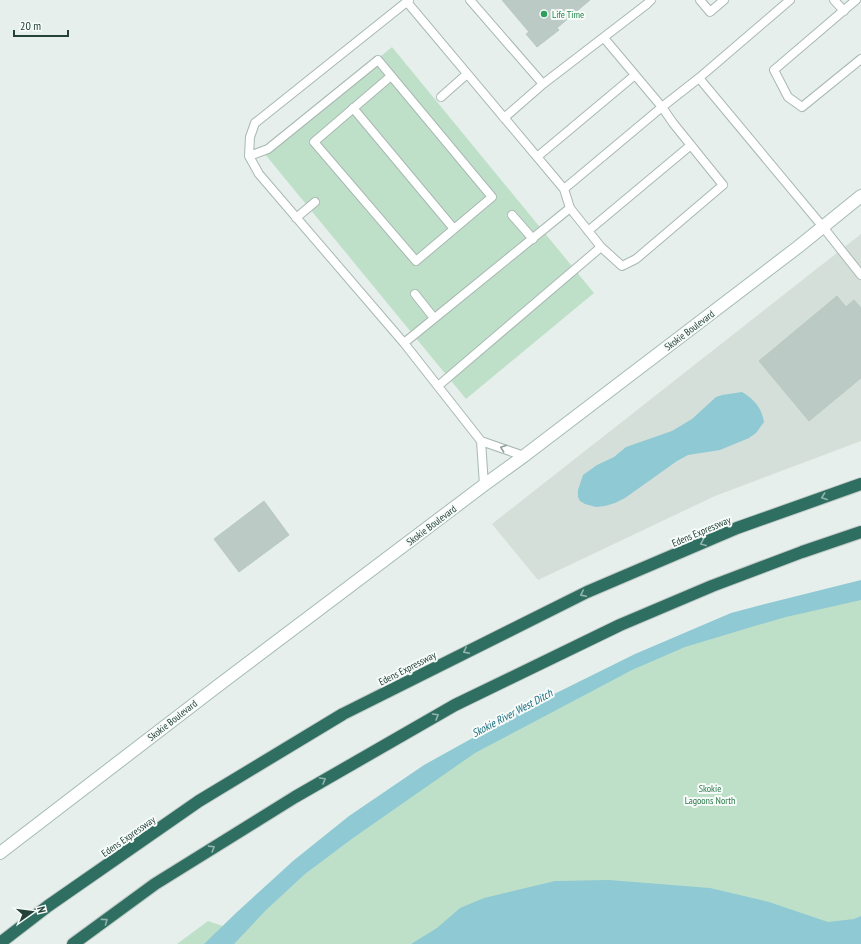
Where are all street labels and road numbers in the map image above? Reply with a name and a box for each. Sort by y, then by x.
street label: Skokie Boulevard [662,307,717,353]
street label: Skokie Boulevard [404,502,459,548]
street label: Edens Expressway [670,513,733,550]
street label: Edens Expressway [376,648,438,688]
street label: Skokie Boulevard [145,697,200,744]
street label: Edens Expressway [99,813,158,860]

